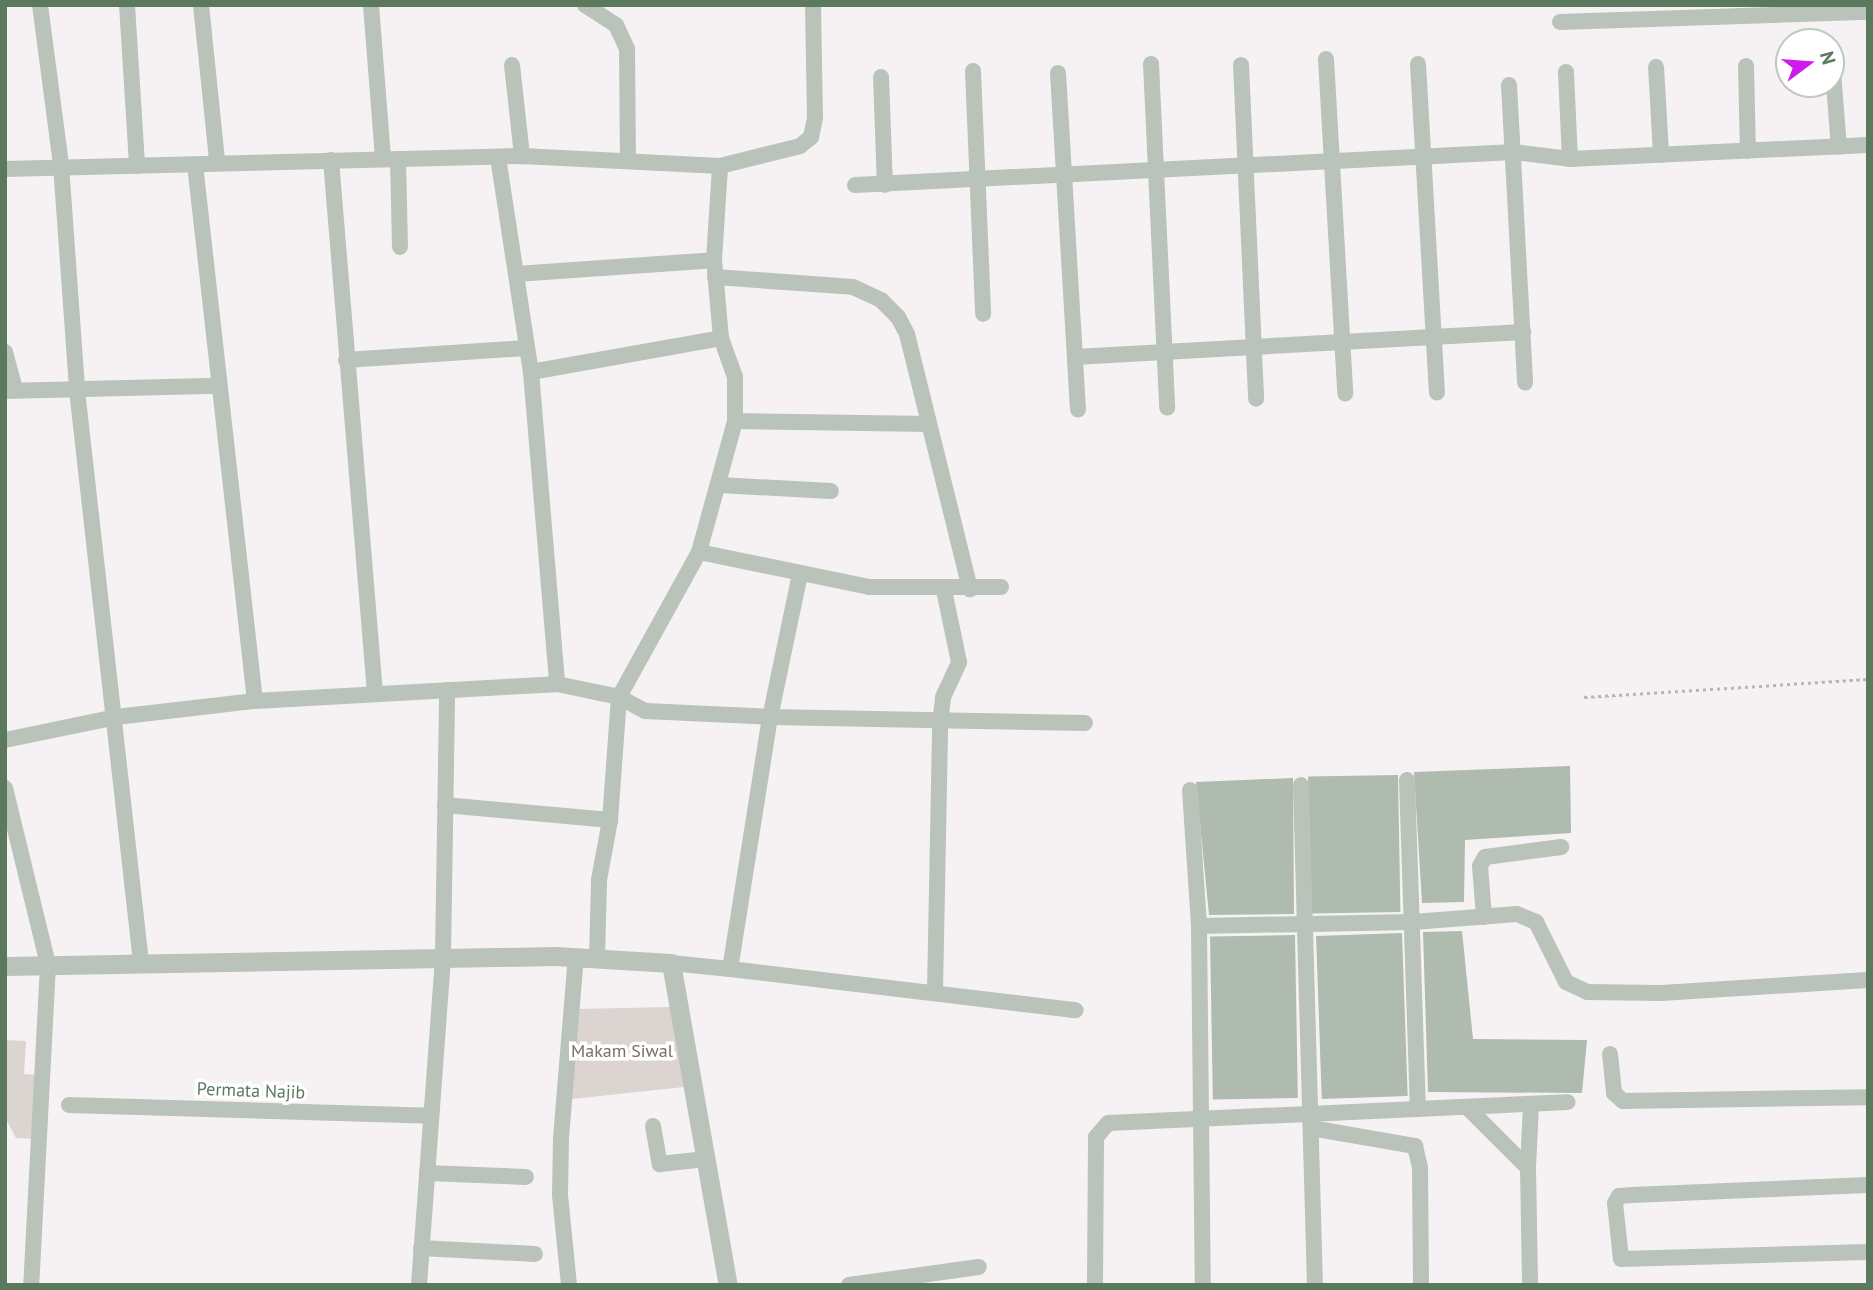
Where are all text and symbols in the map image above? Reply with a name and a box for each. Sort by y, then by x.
north arrow [1775,28,1845,98]
text: N [1815,48,1842,67]
park label: Makam Siwal [571,1040,673,1062]
street label: Permata Najib [196,1078,306,1104]

